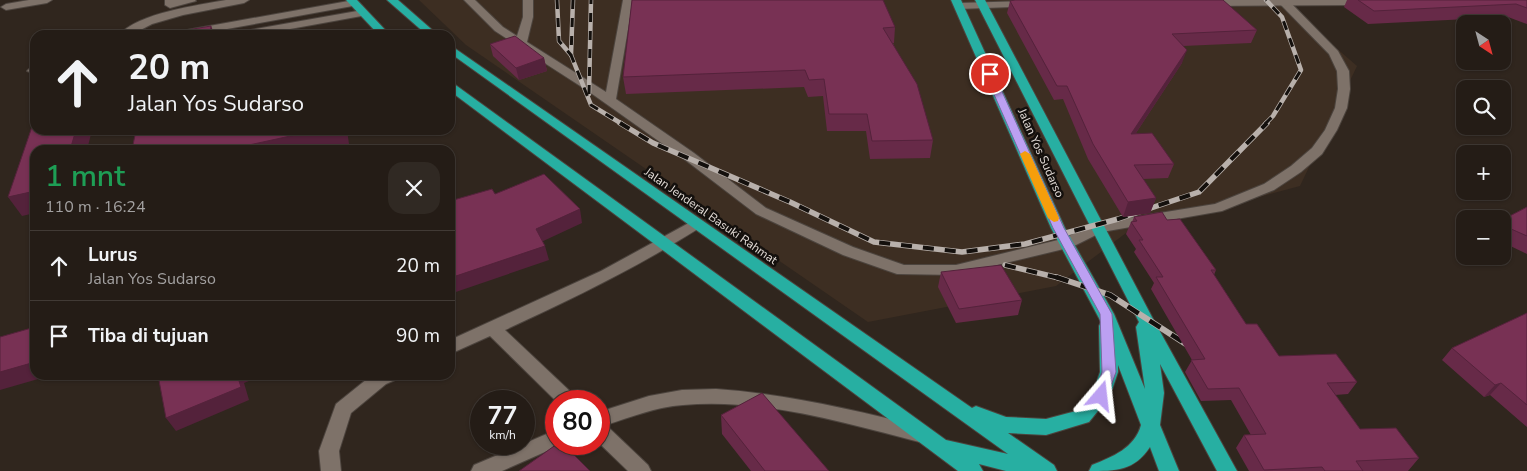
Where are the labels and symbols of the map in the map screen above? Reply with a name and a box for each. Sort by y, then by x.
north arrow [1456,15,1511,70]
pin [969,53,1011,95]
street label: Jalan Yos Sudarso [1014,105,1068,200]
street label: Jalan Jenderal Basuki Rahmat [641,163,781,269]
position arrow [1074,369,1126,421]
speed limit sign: 80 [545,390,610,455]

